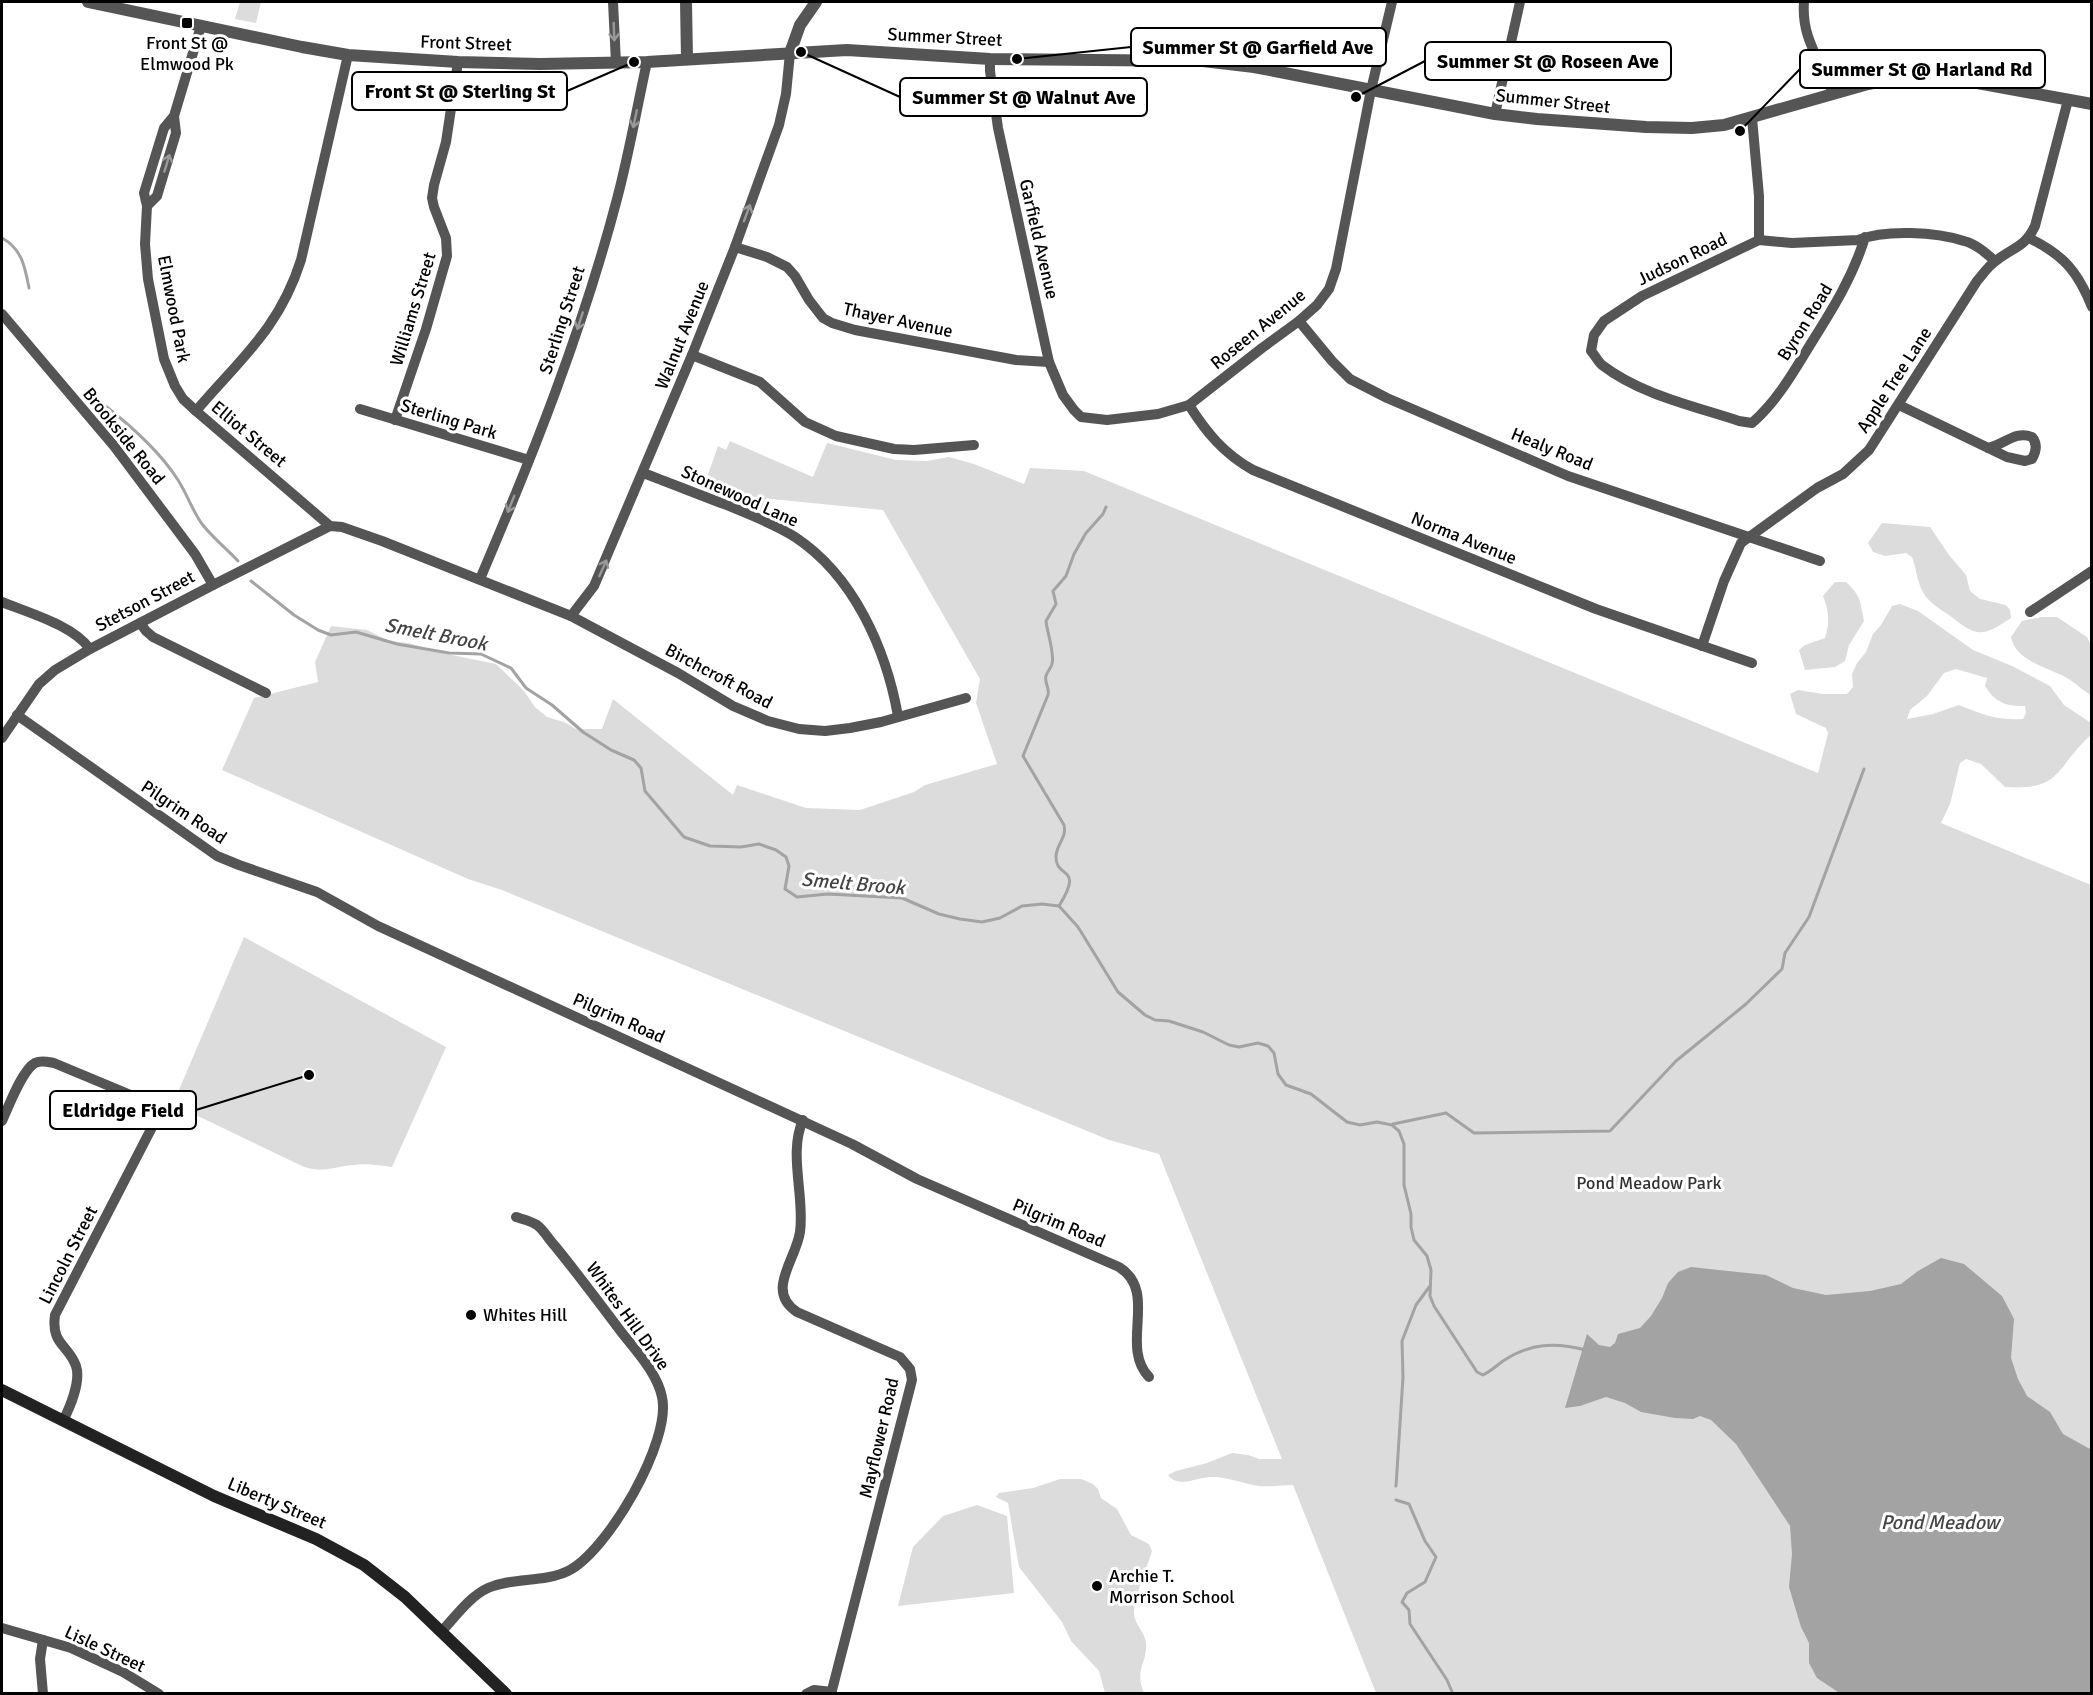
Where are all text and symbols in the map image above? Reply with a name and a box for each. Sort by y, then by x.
marker: Front St @ Elmwood Pk [180,16,194,30]
one-way arrow [609,22,620,42]
street label: Summer Street [887,23,1003,51]
callout: Summer St @ Garfield Ave [1131,28,1386,66]
street label: Front Street [420,30,512,56]
place label: Front St @ Elmwood Pk [140,32,234,75]
text: Summer St @ Garfield Ave [1143,35,1374,60]
callout: Summer St @ Roseen Ave [1425,42,1671,80]
text: Summer St @ Roseen Ave [1437,49,1659,74]
callout: Summer St @ Harland Rd [1800,50,2045,88]
text: Summer St @ Harland Rd [1811,57,2033,82]
callout: Front St @ Sterling St [352,72,567,110]
callout: Summer St @ Walnut Ave [900,78,1147,116]
text: Front St @ Sterling St [364,79,556,104]
street label: Summer Street [1495,84,1611,118]
text: Summer St @ Walnut Ave [912,85,1136,110]
one-way arrow [628,109,640,128]
one-way arrow [162,154,173,173]
street label: Garfield Avenue [1015,177,1063,301]
one-way arrow [742,204,753,223]
street label: Judson Road [1634,228,1730,290]
street label: Williams Street [385,250,441,368]
street label: Elmwood Park [153,253,195,365]
street label: Sterling Street [534,263,590,377]
street label: Walnut Avenue [650,277,714,393]
street label: Byron Road [1773,279,1837,365]
street label: Roseen Avenue [1206,284,1310,374]
street label: Thayer Avenue [841,298,955,342]
one-way arrow [573,311,584,330]
street label: Apple Tree Lane [1852,323,1936,437]
street label: Brookside Road [78,383,170,489]
street label: Sterling Park [398,394,500,444]
street label: Elliot Street [207,396,291,472]
street label: Healy Road [1508,423,1596,475]
street label: Stonewood Lane [678,460,802,532]
one-way arrow [505,494,516,513]
street label: Norma Avenue [1408,507,1520,569]
one-way arrow [597,559,609,577]
street label: Stetson Street [92,566,198,636]
water label: Smelt Brook [383,612,491,657]
street label: Birchcroft Road [661,638,777,714]
street label: Pilgrim Road [137,775,231,849]
water label: Smelt Brook [800,867,908,901]
street label: Pilgrim Road [570,988,668,1048]
callout: Eldridge Field [50,1091,196,1129]
text: Eldridge Field [62,1098,184,1123]
park label: Pond Meadow Park [1576,1172,1722,1194]
street label: Pilgrim Road [1009,1194,1109,1252]
street label: Lincoln Street [34,1202,102,1308]
street label: Whites Hill Drive [581,1258,675,1374]
place label: Whites Hill [483,1304,567,1326]
marker: Whites Hill [464,1308,478,1322]
street label: Mayflower Road [854,1376,904,1500]
street label: Liberty Street [224,1472,330,1534]
water label: Pond Meadow [1881,1510,2002,1535]
place label: Archie T. Morrison School [1109,1565,1235,1608]
marker: Archie T. Morrison School [1090,1579,1104,1593]
street label: Lisle Street [61,1621,149,1677]

